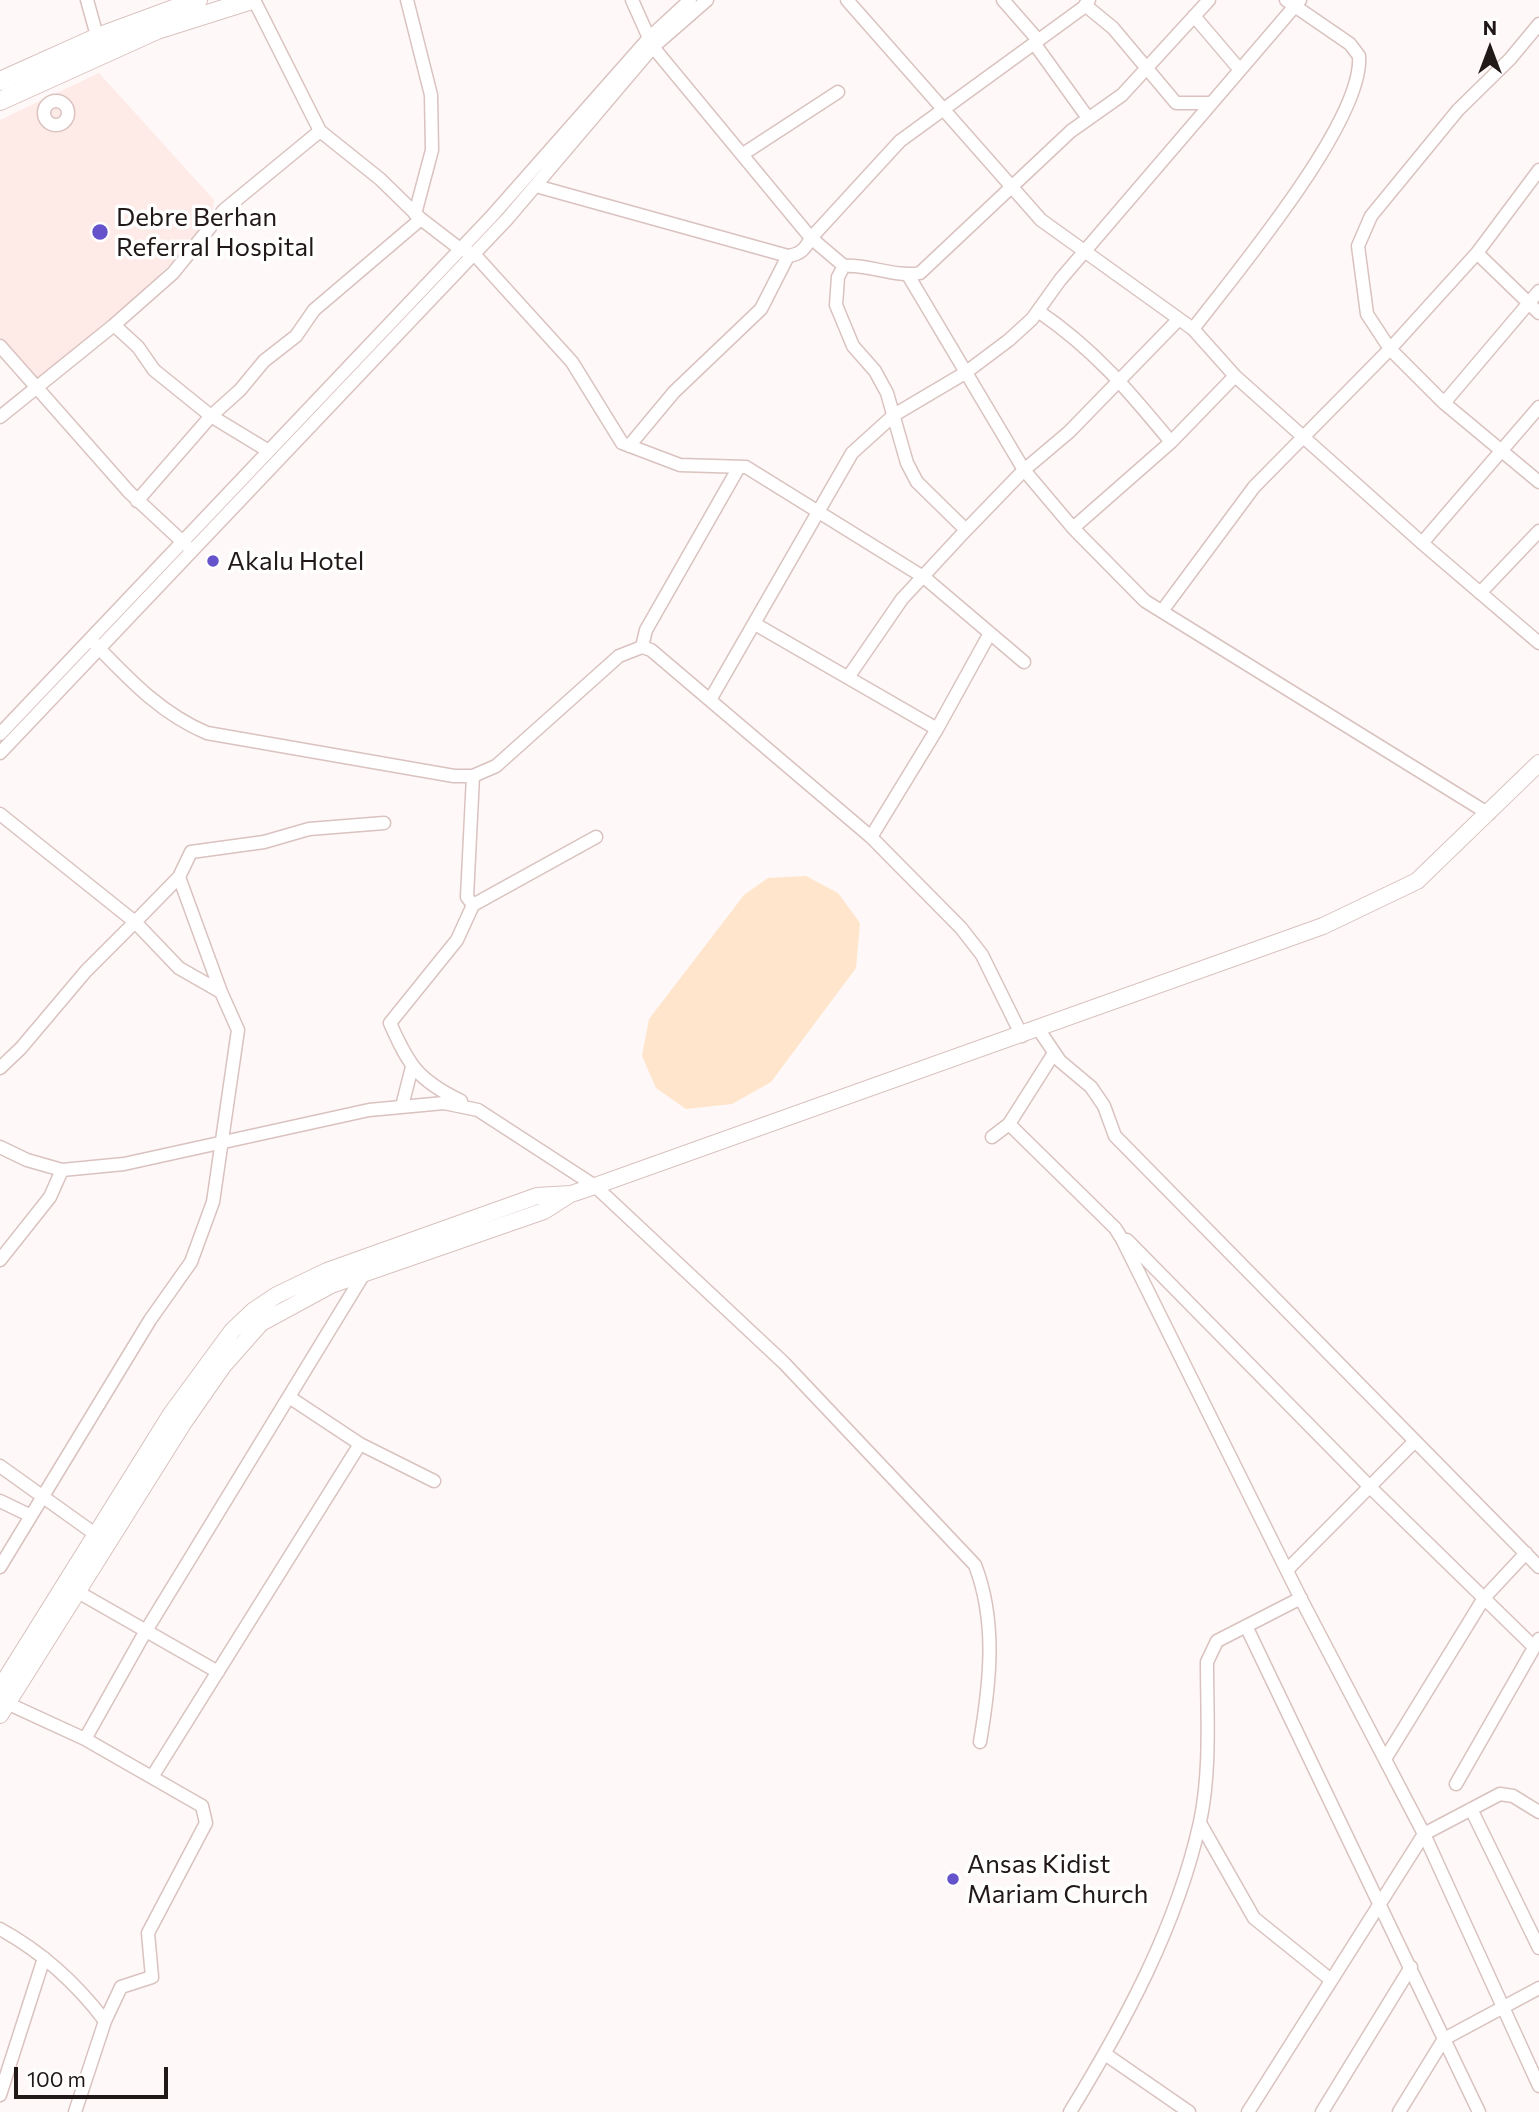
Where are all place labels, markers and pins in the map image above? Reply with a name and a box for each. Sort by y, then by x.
place label: Debre Berhan Referral Hospital [116,201,315,262]
marker: Debre Berhan Referral Hospital [90,222,110,242]
place label: Akalu Hotel [227,545,364,577]
marker: Akalu Hotel [205,553,221,569]
place label: Ansas Kidist Mariam Church [967,1848,1148,1910]
marker: Ansas Kidist Mariam Church [945,1871,961,1887]

